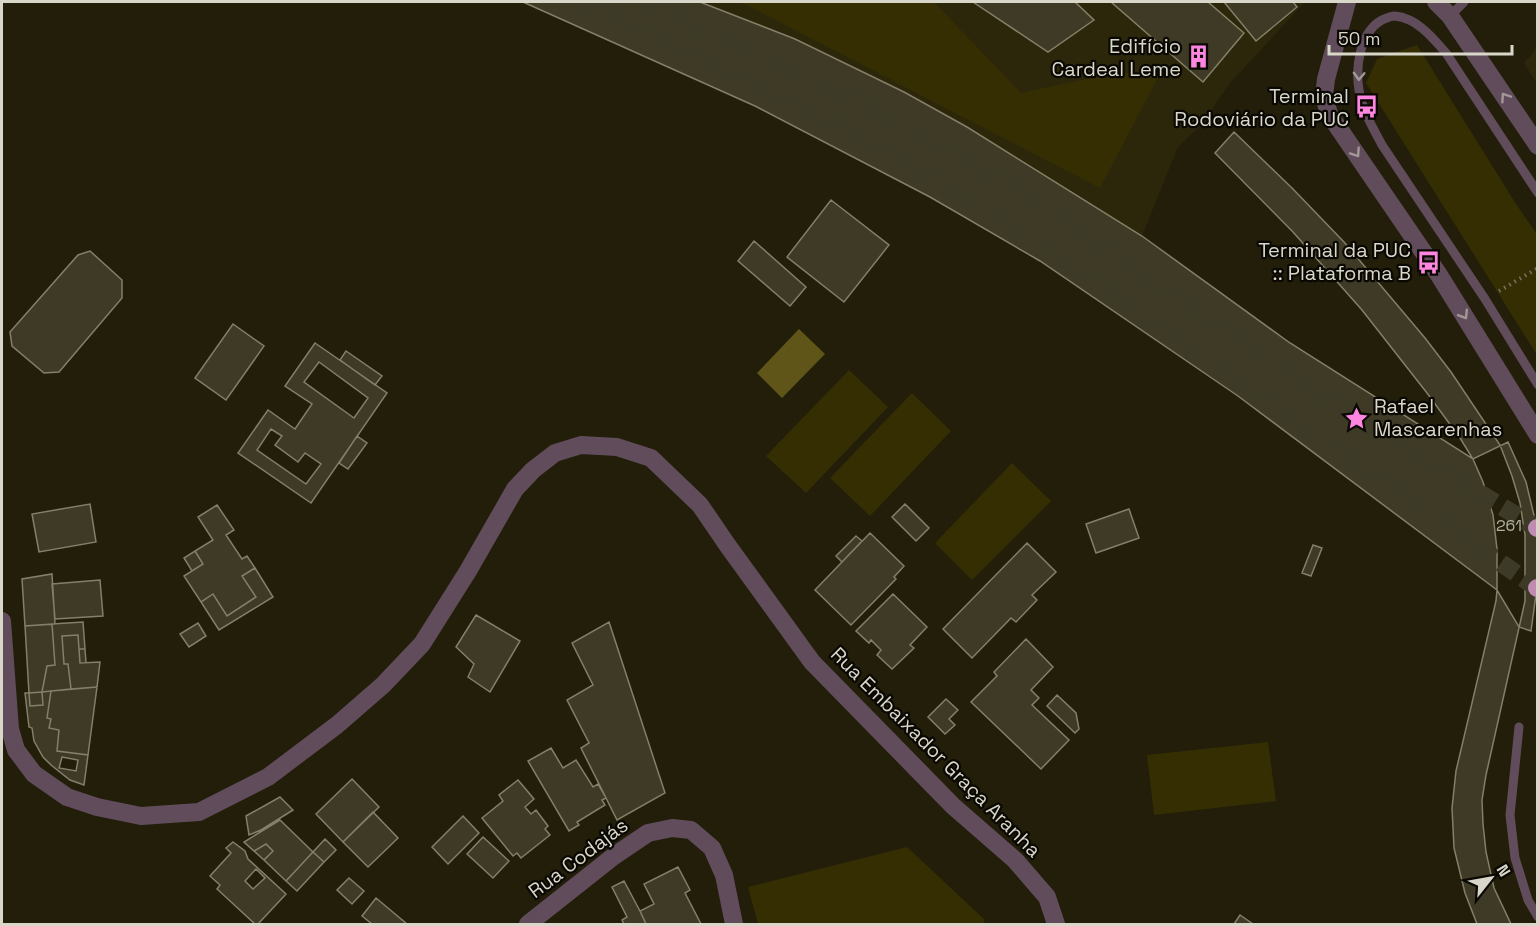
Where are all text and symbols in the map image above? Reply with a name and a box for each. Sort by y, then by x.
scale bar [1329,18,1512,56]
text: 50 m [1338,27,1380,50]
place label: Edifício Cardeal Leme [1051,33,1181,82]
building icon: Edifício Cardeal Leme [1186,44,1212,70]
one-way arrow [1352,71,1365,80]
place label: Terminal Rodoviário da PUC [1174,83,1349,132]
one-way arrow [1501,93,1512,104]
bus stop icon: Terminal Rodoviário da PUC [1354,94,1380,120]
one-way arrow [1348,147,1360,157]
place label: Terminal da PUC :: Plataforma B [1258,237,1411,286]
bus stop icon: Terminal da PUC :: Plataforma B [1416,249,1442,275]
one-way arrow [1456,309,1468,319]
place label: Rafael Mascarenhas [1374,393,1502,442]
place icon: Rafael Mascarenhas [1343,405,1369,431]
house number: 261 [1496,515,1522,536]
street label: Rua Embaixador Graça Aranha [825,641,1047,863]
street label: Rua Codajás [523,812,633,904]
north arrow [1461,848,1521,908]
text: N [1492,861,1515,881]

